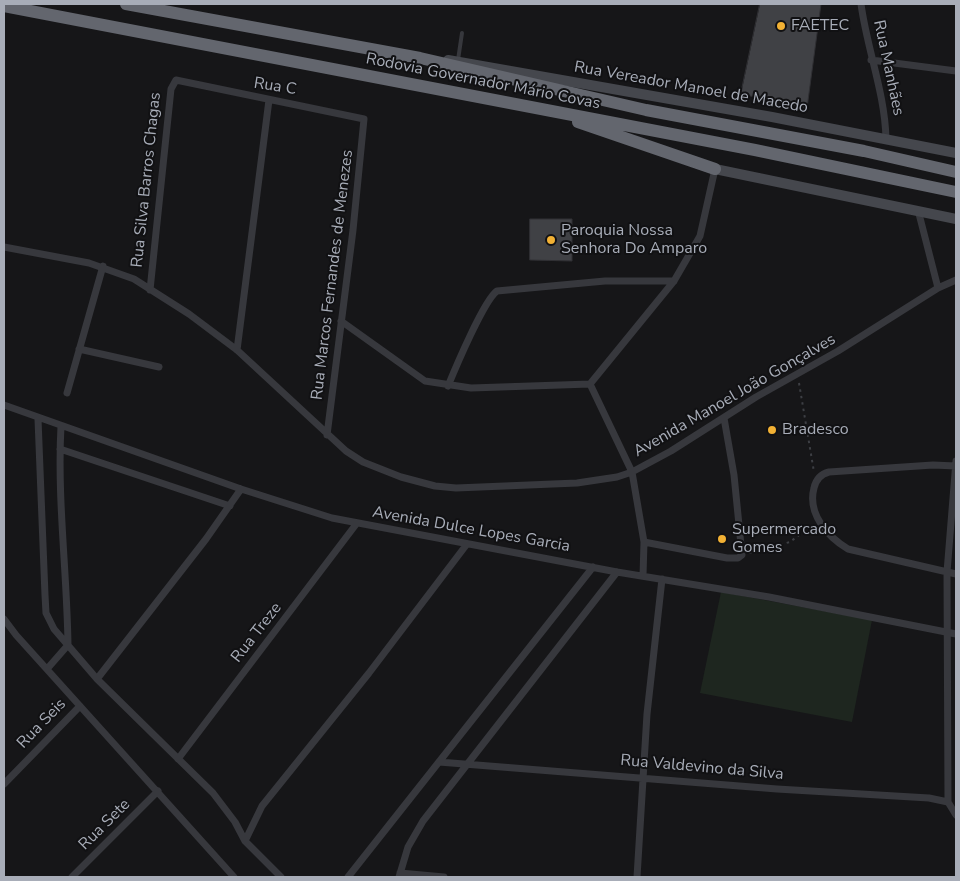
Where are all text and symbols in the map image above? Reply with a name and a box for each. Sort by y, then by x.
place label: FAETEC [791,16,849,36]
street label: Rua Manhães [868,18,908,118]
marker: FAETEC [775,20,787,32]
street label: Rodovia Governador Mário Covas [364,50,602,114]
street label: Rua Vereador Manoel de Macedo [573,58,809,118]
street label: Rua C [252,74,298,100]
street label: Rua Silva Barros Chagas [128,91,166,269]
street label: Rua Marcos Fernandes de Menezes [308,149,358,401]
place label: Paroquia Nossa Senhora Do Amparo [561,221,707,259]
marker: Paroquia Nossa Senhora Do Amparo [545,234,557,246]
street label: Avenida Manoel João Gonçalves [631,330,839,462]
place label: Bradesco [782,420,849,440]
marker: Bradesco [766,424,778,436]
street label: Avenida Dulce Lopes Garcia [371,503,571,557]
place label: Supermercado Gomes [732,520,836,558]
marker: Supermercado Gomes [716,533,728,545]
street label: Rua Treze [228,599,286,667]
street label: Rua Seis [14,695,70,753]
street label: Rua Valdevino da Silva [620,751,784,785]
street label: Rua Sete [75,795,135,855]

